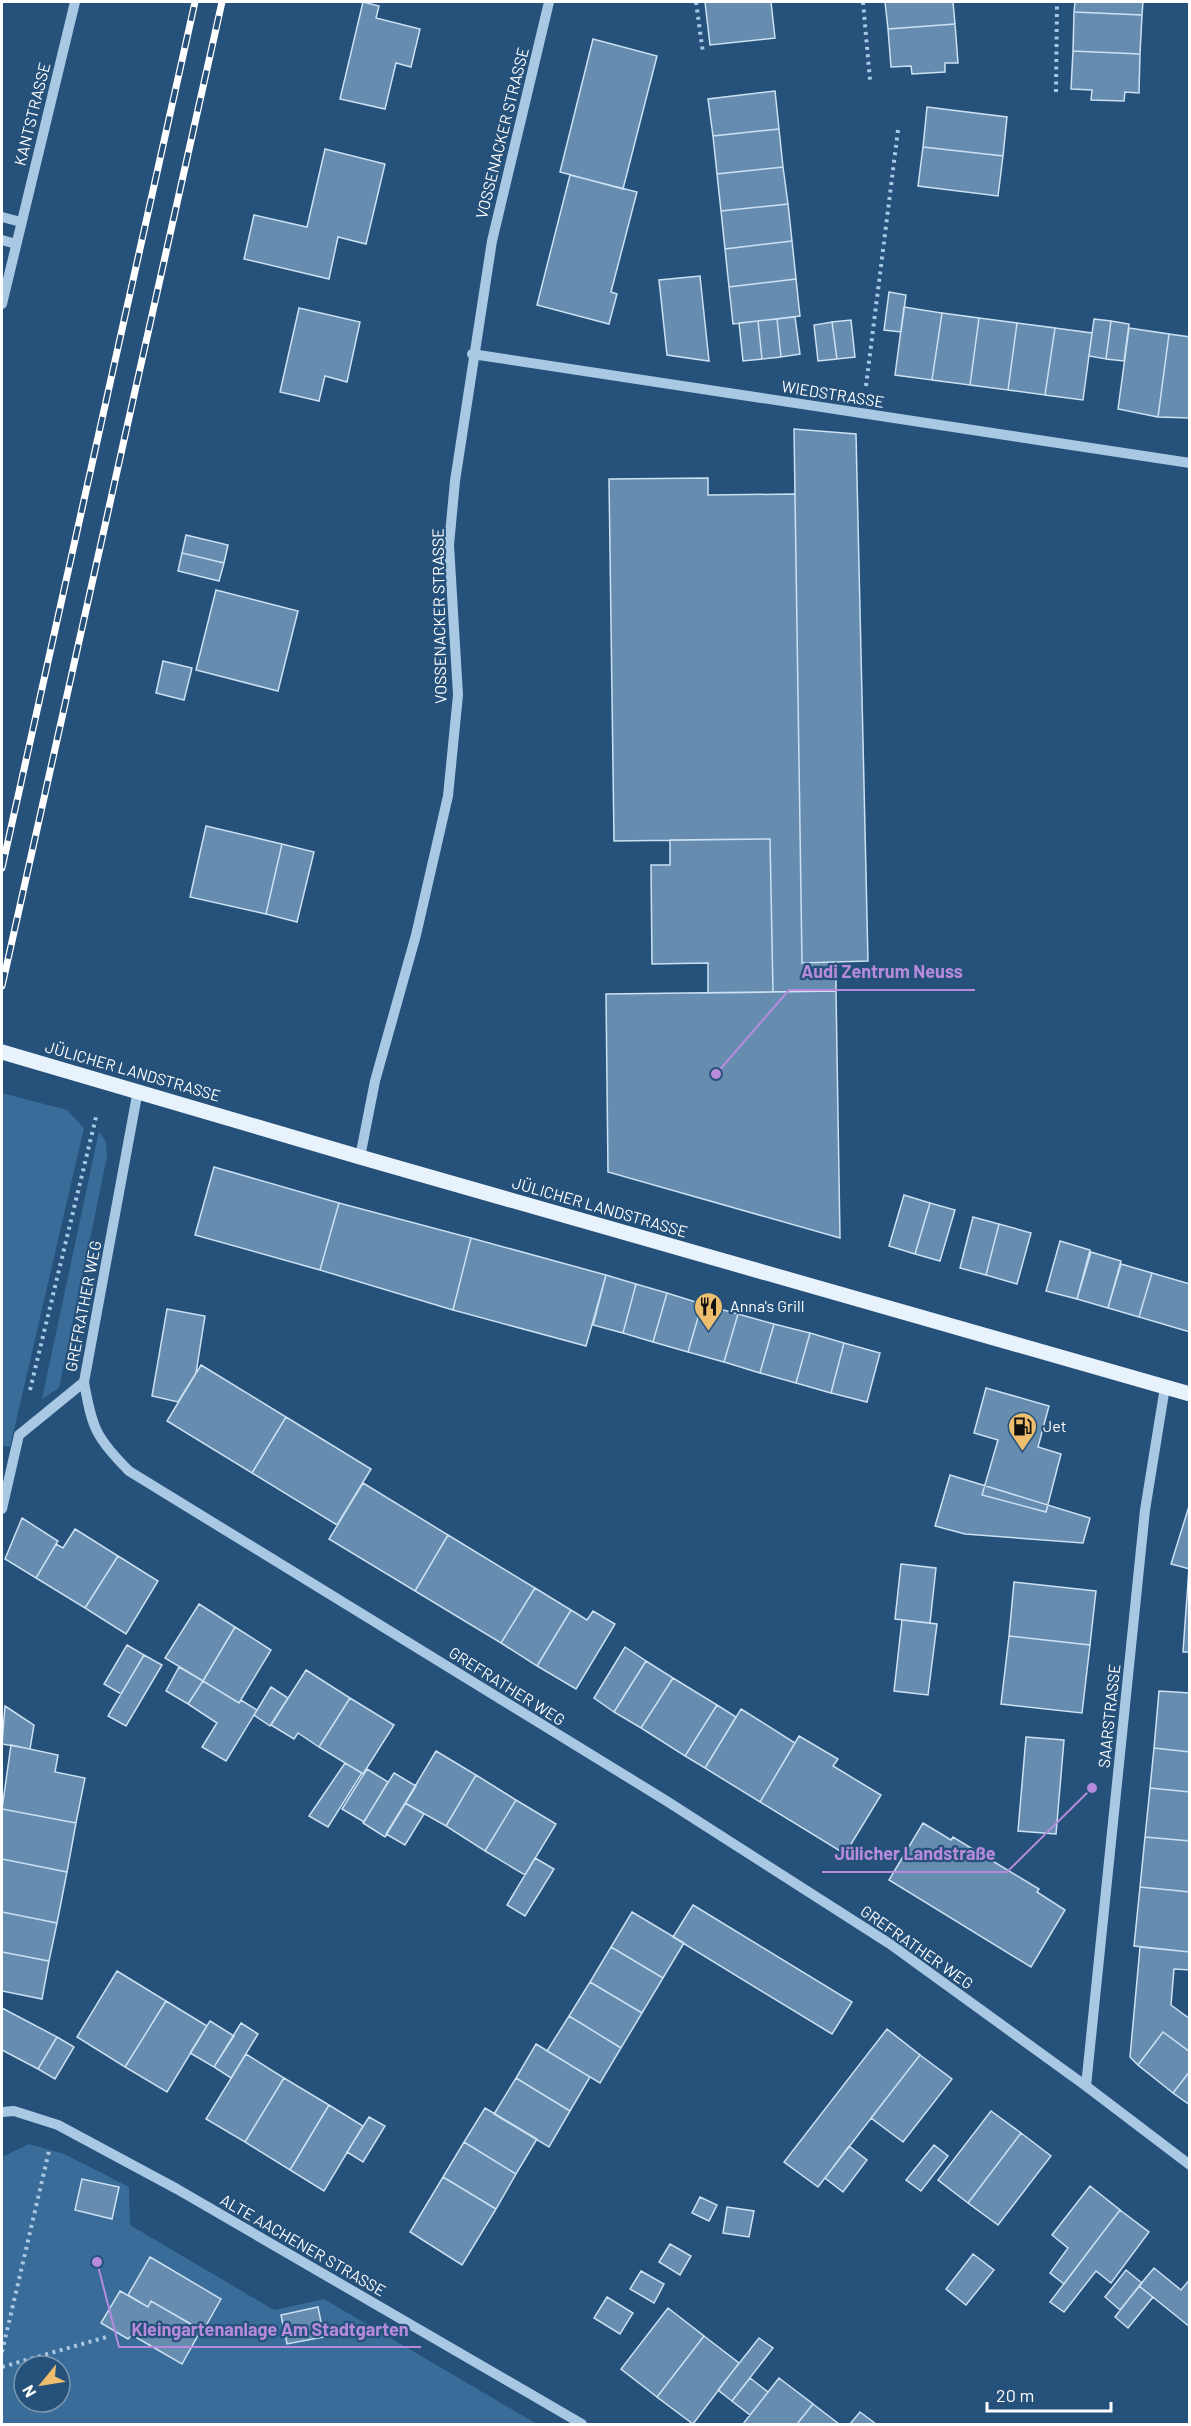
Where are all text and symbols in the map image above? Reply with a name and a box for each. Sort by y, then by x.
street label: VOSSENACKER STRASSE [471,45,532,221]
street label: KANTSTRASSE [9,60,54,168]
street label: WIEDSTRASSE [780,376,886,411]
street label: VOSSENACKER STRASSE [427,528,450,704]
callout: Audi Zentrum Neuss [789,954,975,990]
text: Audi Zentrum Neuss [801,960,963,982]
street label: JÜLICHER LANDSTRASSE [43,1036,223,1105]
street label: JÜLICHER LANDSTRASSE [510,1172,690,1241]
street label: GREFRATHER WEG [60,1239,105,1373]
restaurant icon: Anna's Grill [693,1290,725,1332]
place label: Anna's Grill [730,1296,804,1315]
fuel station icon: Jet [1006,1410,1038,1452]
place label: Jet [1043,1416,1066,1435]
street label: GREFRATHER WEG [446,1642,569,1729]
street label: SAARSTRASSE [1094,1663,1123,1769]
callout: Jülicher Landstraße [822,1836,1007,1872]
text: Jülicher Landstraße [834,1842,996,1864]
street label: GREFRATHER WEG [857,1901,977,1993]
street label: ALTE AACHENER STRASSE [217,2189,389,2300]
callout: Kleingartenanlage Am Stadtgarten [119,2311,421,2347]
text: Kleingartenanlage Am Stadtgarten [131,2318,409,2340]
north arrow [12,2354,72,2414]
scale bar [987,2375,1112,2413]
text: N [18,2382,39,2401]
text: 20 m [996,2384,1034,2406]

